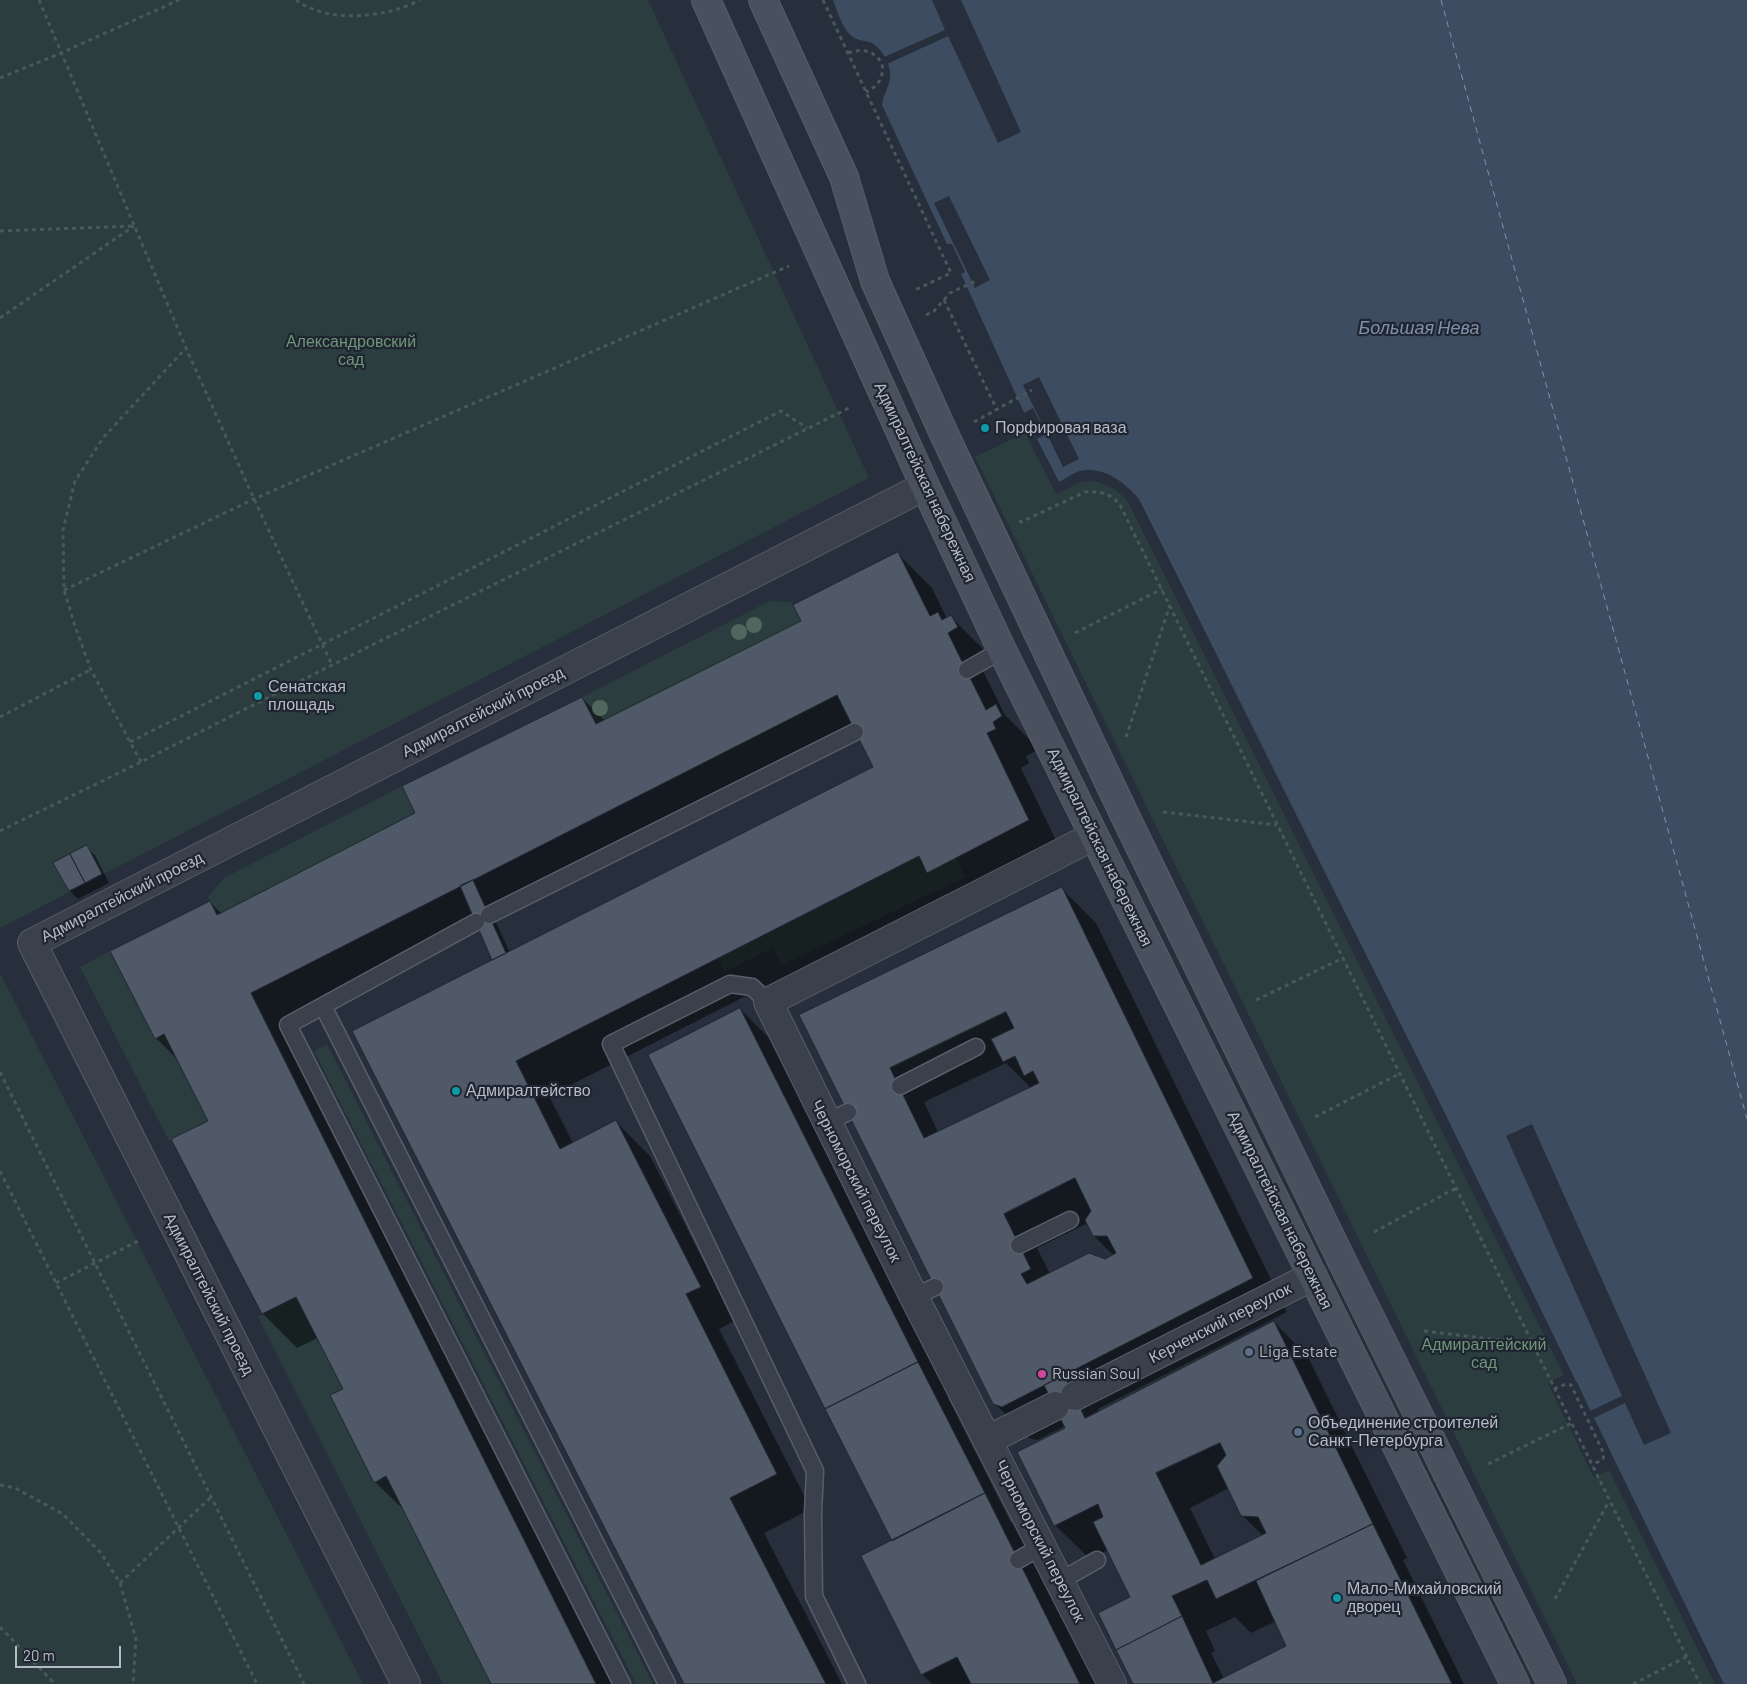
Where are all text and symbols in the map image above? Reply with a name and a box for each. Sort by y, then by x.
water label: Большая Нева [1358,317,1480,339]
park label: Александровский сад [286,332,416,370]
street label: Адмиралтейская набережная [870,379,980,585]
place label: Порфировая ваза [995,418,1127,438]
marker: Порфировая ваза [979,422,991,434]
street label: Адмиралтейский проезд [399,663,567,761]
place label: Сенатская площадь [268,677,346,715]
marker: Сенатская площадь [252,690,264,702]
street label: Адмиралтейская набережная [1043,745,1157,949]
street label: Адмиралтейский проезд [38,848,206,946]
place label: Адмиралтейство [466,1081,591,1101]
marker: Адмиралтейство [450,1085,462,1097]
street label: Черноморский переулок [807,1097,905,1265]
street label: Адмиралтейская набережная [1223,1108,1337,1312]
street label: Адмиралтейский проезд [160,1210,258,1378]
street label: Керченский переулок [1146,1279,1294,1367]
park label: Адмиралтейский сад [1422,1335,1546,1373]
place label: Liga Estate [1259,1342,1338,1362]
marker: Liga Estate [1243,1346,1255,1358]
place label: Russian Soul [1052,1364,1140,1384]
marker: Russian Soul [1036,1368,1048,1380]
place label: Объединение строителей Санкт-Петербурга [1308,1413,1498,1451]
marker: Объединение строителей Санкт-Петербурга [1292,1426,1304,1438]
street label: Черноморский переулок [991,1457,1089,1625]
place label: Мало-Михайловский дворец [1347,1579,1502,1617]
marker: Мало-Михайловский дворец [1331,1592,1343,1604]
scale bar [18,1636,124,1668]
text: 20 m [23,1646,55,1664]

